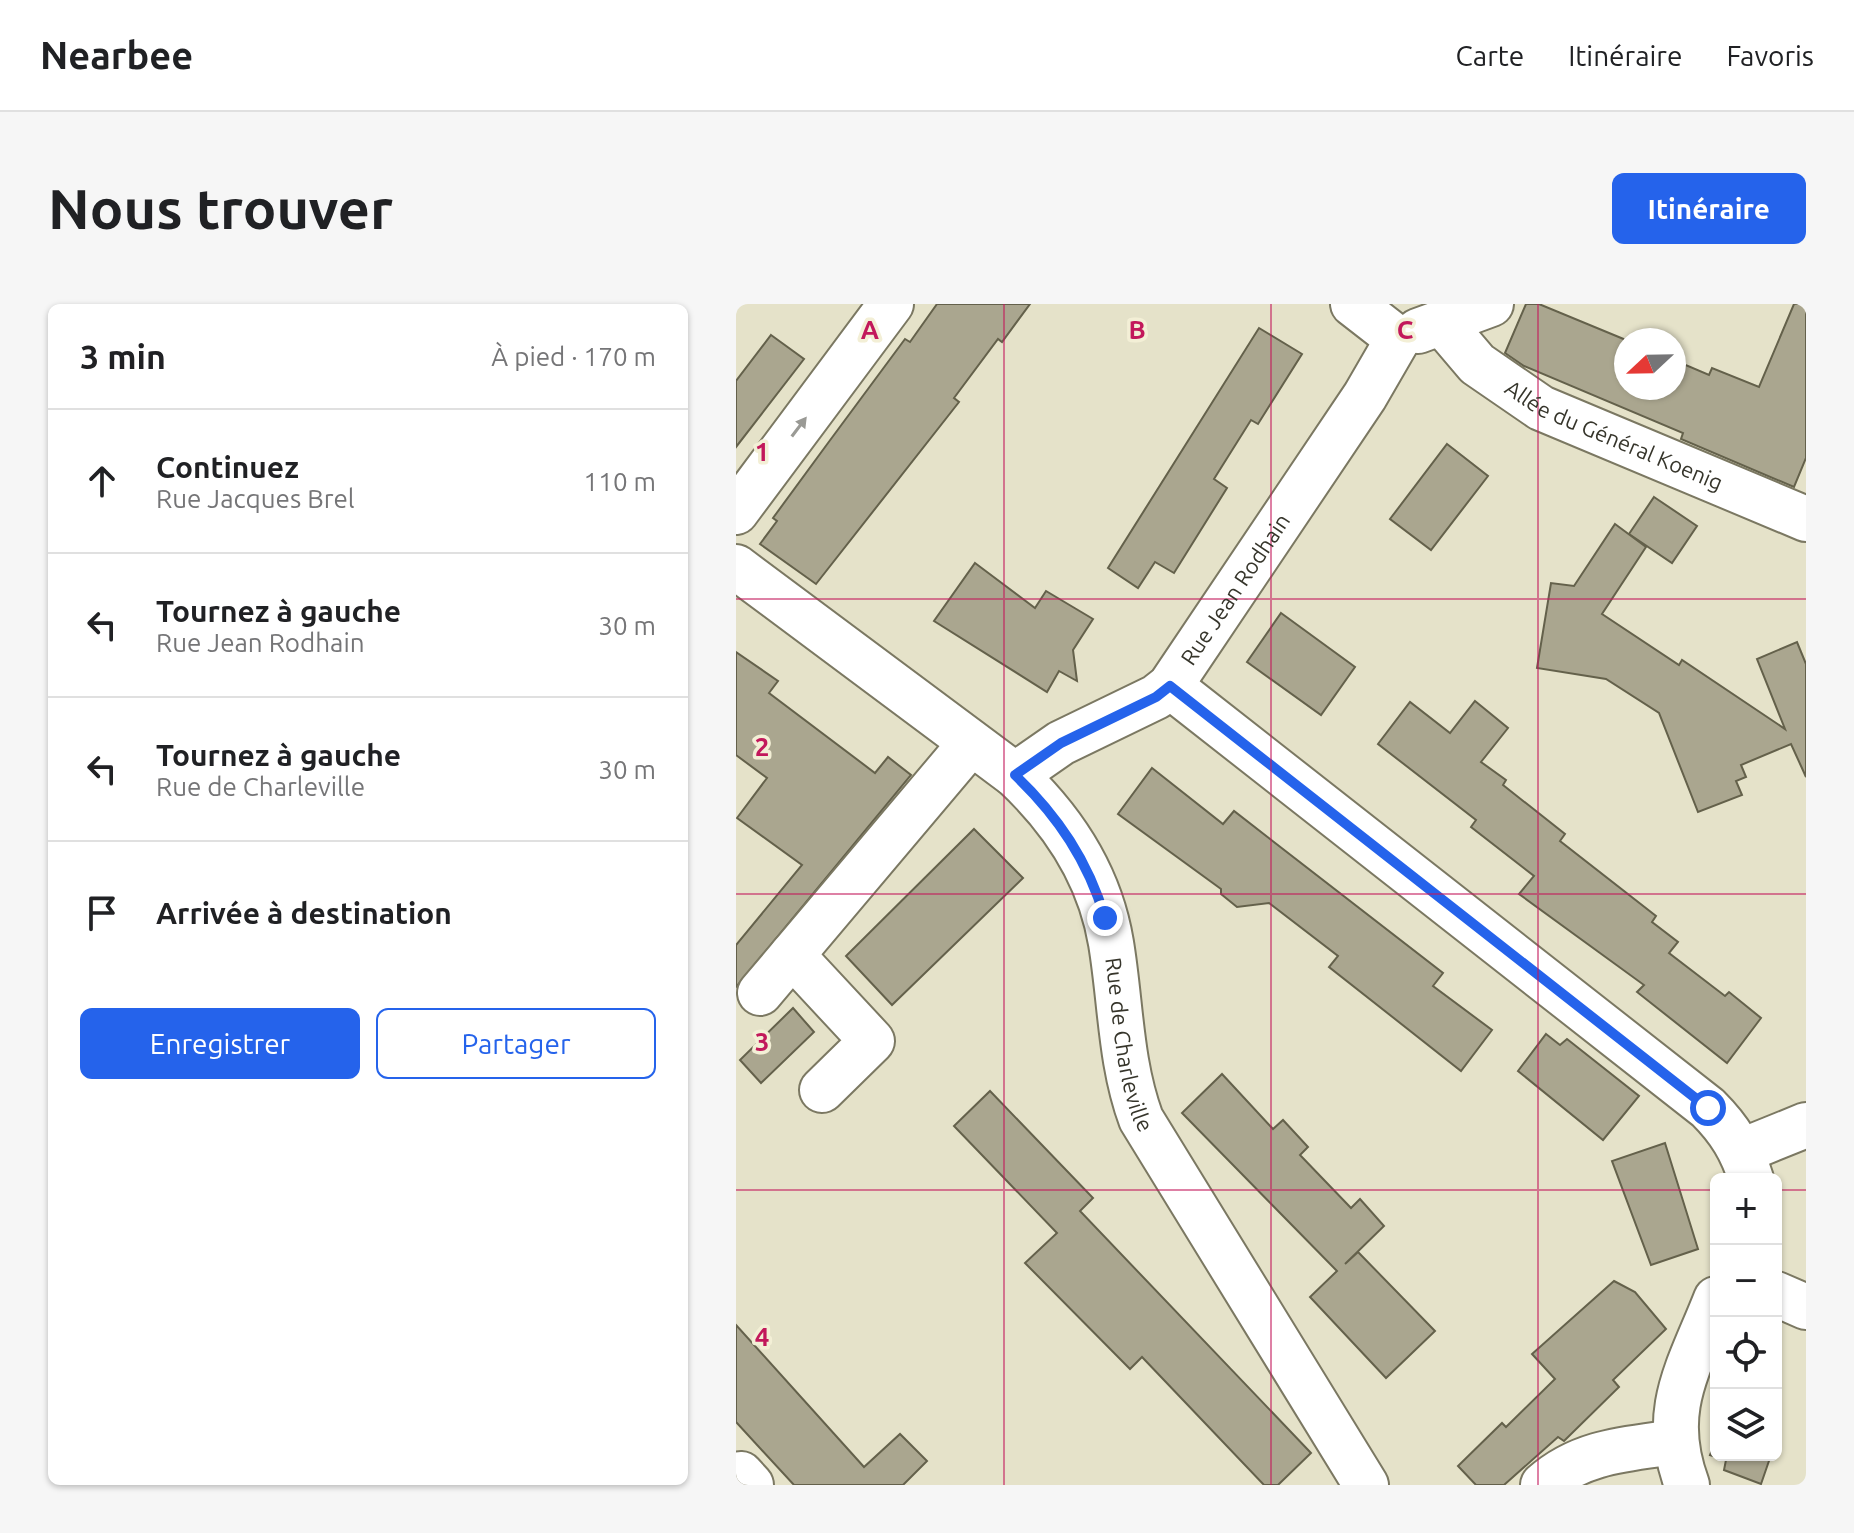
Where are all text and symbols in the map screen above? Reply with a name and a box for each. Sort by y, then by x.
text: Nearbee [40,34,193,76]
text: Carte [1456,40,1524,71]
text: Itinéraire [1568,40,1682,71]
text: Favoris [1726,40,1814,71]
button: Itinéraire [1612,173,1806,244]
text: Nous trouver [48,177,393,240]
text: A [861,315,880,344]
text: B [1128,315,1146,344]
text: C [1397,315,1414,344]
north arrow [1614,328,1686,400]
text: 3 min [80,337,166,375]
text: À pied · 170 m [491,342,656,371]
street label: Allée du Général Koenig [1501,374,1727,495]
one-way arrow [791,416,807,437]
text: 1 [755,437,769,466]
text: Continuez [156,450,299,484]
icon: ahead [80,459,124,503]
text: 110 m [584,467,656,496]
text: Rue Jacques Brel [156,484,355,513]
street label: Rue Jean Rodhain [1175,509,1294,669]
text: Tournez à gauche [156,594,401,628]
icon: left [80,603,124,647]
text: 30 m [598,611,656,640]
text: Rue Jean Rodhain [156,628,365,657]
text: 2 [755,732,769,761]
text: Tournez à gauche [156,738,401,772]
icon: left [80,747,124,791]
text: 30 m [598,755,656,784]
text: Rue de Charleville [156,772,365,801]
icon: arrive [80,891,124,935]
text: Arrivée à destination [156,896,452,930]
route end [1087,900,1123,936]
street label: Rue de Charleville [1101,956,1159,1136]
button: Enregistrer [80,1008,360,1079]
button: Partager [376,1008,656,1079]
text: 3 [755,1027,769,1056]
route start [1690,1090,1726,1126]
map controls [1710,1173,1782,1461]
button: + [1710,1173,1782,1245]
button: − [1710,1245,1782,1317]
button: locate [1710,1317,1782,1389]
text: 4 [755,1322,769,1351]
button: layers [1710,1389,1782,1461]

